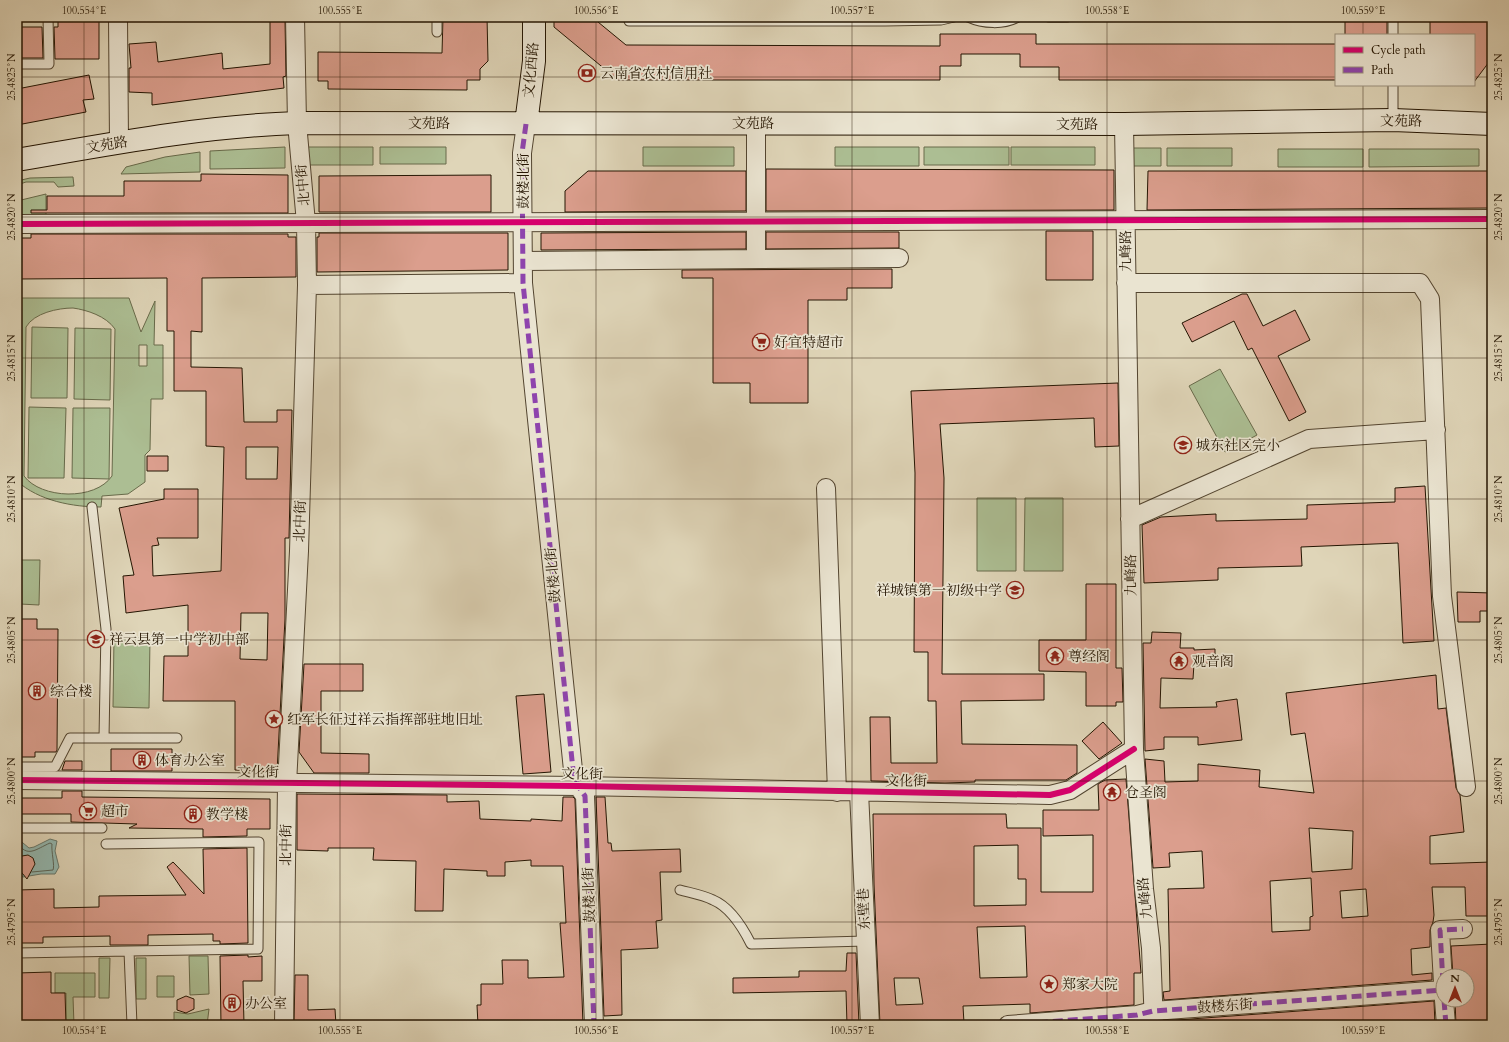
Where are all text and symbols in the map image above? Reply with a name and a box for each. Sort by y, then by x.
text: 100.554°E [62,4,106,18]
text: 100.555°E [318,4,362,18]
text: 100.556°E [574,4,618,18]
text: 100.557°E [830,4,874,18]
text: 100.558°E [1085,4,1129,18]
text: 100.559°E [1341,4,1385,18]
legend [1335,34,1475,86]
street label: 文化西路 [519,41,543,99]
text: Cycle path [1371,42,1426,58]
text: 25.4825°N [5,53,19,100]
text: 25.4825°N [1492,53,1506,100]
text: Path [1371,62,1394,78]
bank icon: 云南省农村信用社 [577,63,597,83]
place label: 云南省农村信用社 [600,64,712,83]
street label: 文苑路 [1380,111,1422,131]
street label: 文苑路 [408,114,450,133]
street label: 文苑路 [732,114,774,133]
street label: 文苑路 [1056,115,1098,134]
street label: 文苑路 [85,132,129,158]
street label: 鼓楼北街 [514,153,533,209]
street label: 北中街 [292,163,314,207]
text: 25.4820°N [5,193,19,240]
text: 25.4820°N [1492,193,1506,240]
street label: 九峰路 [1116,230,1136,272]
supermarket icon: 好宜特超市 [751,332,771,352]
place label: 好宜特超市 [774,333,844,352]
text: 25.4815°N [5,334,19,381]
text: 25.4815°N [1492,334,1506,381]
school or university icon: 城东社区完小 [1173,435,1193,455]
place label: 城东社区完小 [1196,436,1280,455]
text: 25.4810°N [5,475,19,522]
text: 25.4810°N [1492,475,1506,522]
street label: 北中街 [290,500,310,542]
street label: 鼓楼北街 [541,546,565,604]
street label: 九峰路 [1121,554,1141,596]
school or university icon: 祥城镇第一初级中学 [1005,580,1025,600]
place label: 祥城镇第一初级中学 [876,581,1002,600]
text: 25.4805°N [5,616,19,663]
text: 25.4805°N [1492,616,1506,663]
school or university icon: 祥云县第一中学初中部 [86,629,106,649]
place label: 祥云县第一中学初中部 [109,630,249,649]
temple icon: 尊经阁 [1045,646,1065,666]
place label: 尊经阁 [1068,647,1110,666]
temple icon: 观音阁 [1169,651,1189,671]
place label: 观音阁 [1192,652,1234,671]
building icon: 综合楼 [27,681,47,701]
place label: 综合楼 [50,682,92,701]
place icon: 红军长征过祥云指挥部驻地旧址 [264,709,284,729]
place label: 红军长征过祥云指挥部驻地旧址 [287,710,483,729]
building icon: 体育办公室 [132,750,152,770]
place label: 体育办公室 [155,751,225,770]
text: 25.4800°N [5,757,19,804]
text: 25.4800°N [1492,757,1506,804]
street label: 文化街 [237,762,279,782]
street label: 文化街 [561,764,603,784]
street label: 文化街 [885,771,927,791]
temple icon: 仓圣阁 [1102,782,1122,802]
place label: 仓圣阁 [1125,783,1167,802]
supermarket icon: 超市 [78,801,98,821]
place label: 超市 [101,802,129,821]
building icon: 教学楼 [183,804,203,824]
place label: 教学楼 [206,805,248,824]
street label: 北中街 [276,824,296,866]
street label: 鼓楼北街 [579,867,599,923]
street label: 九峰路 [1133,876,1157,920]
street label: 东壁巷 [853,888,875,930]
text: 25.4795°N [5,898,19,945]
text: 25.4795°N [1492,898,1506,945]
north arrow [1435,968,1475,1008]
text: N [1450,971,1460,986]
place icon: 郑家大院 [1039,974,1059,994]
place label: 郑家大院 [1062,975,1118,994]
building icon: 办公室 [222,993,242,1013]
place label: 办公室 [245,994,287,1013]
street label: 鼓楼东街 [1196,995,1254,1017]
text: 100.554°E [62,1024,106,1038]
text: 100.555°E [318,1024,362,1038]
text: 100.556°E [574,1024,618,1038]
text: 100.557°E [830,1024,874,1038]
text: 100.558°E [1085,1024,1129,1038]
text: 100.559°E [1341,1024,1385,1038]

